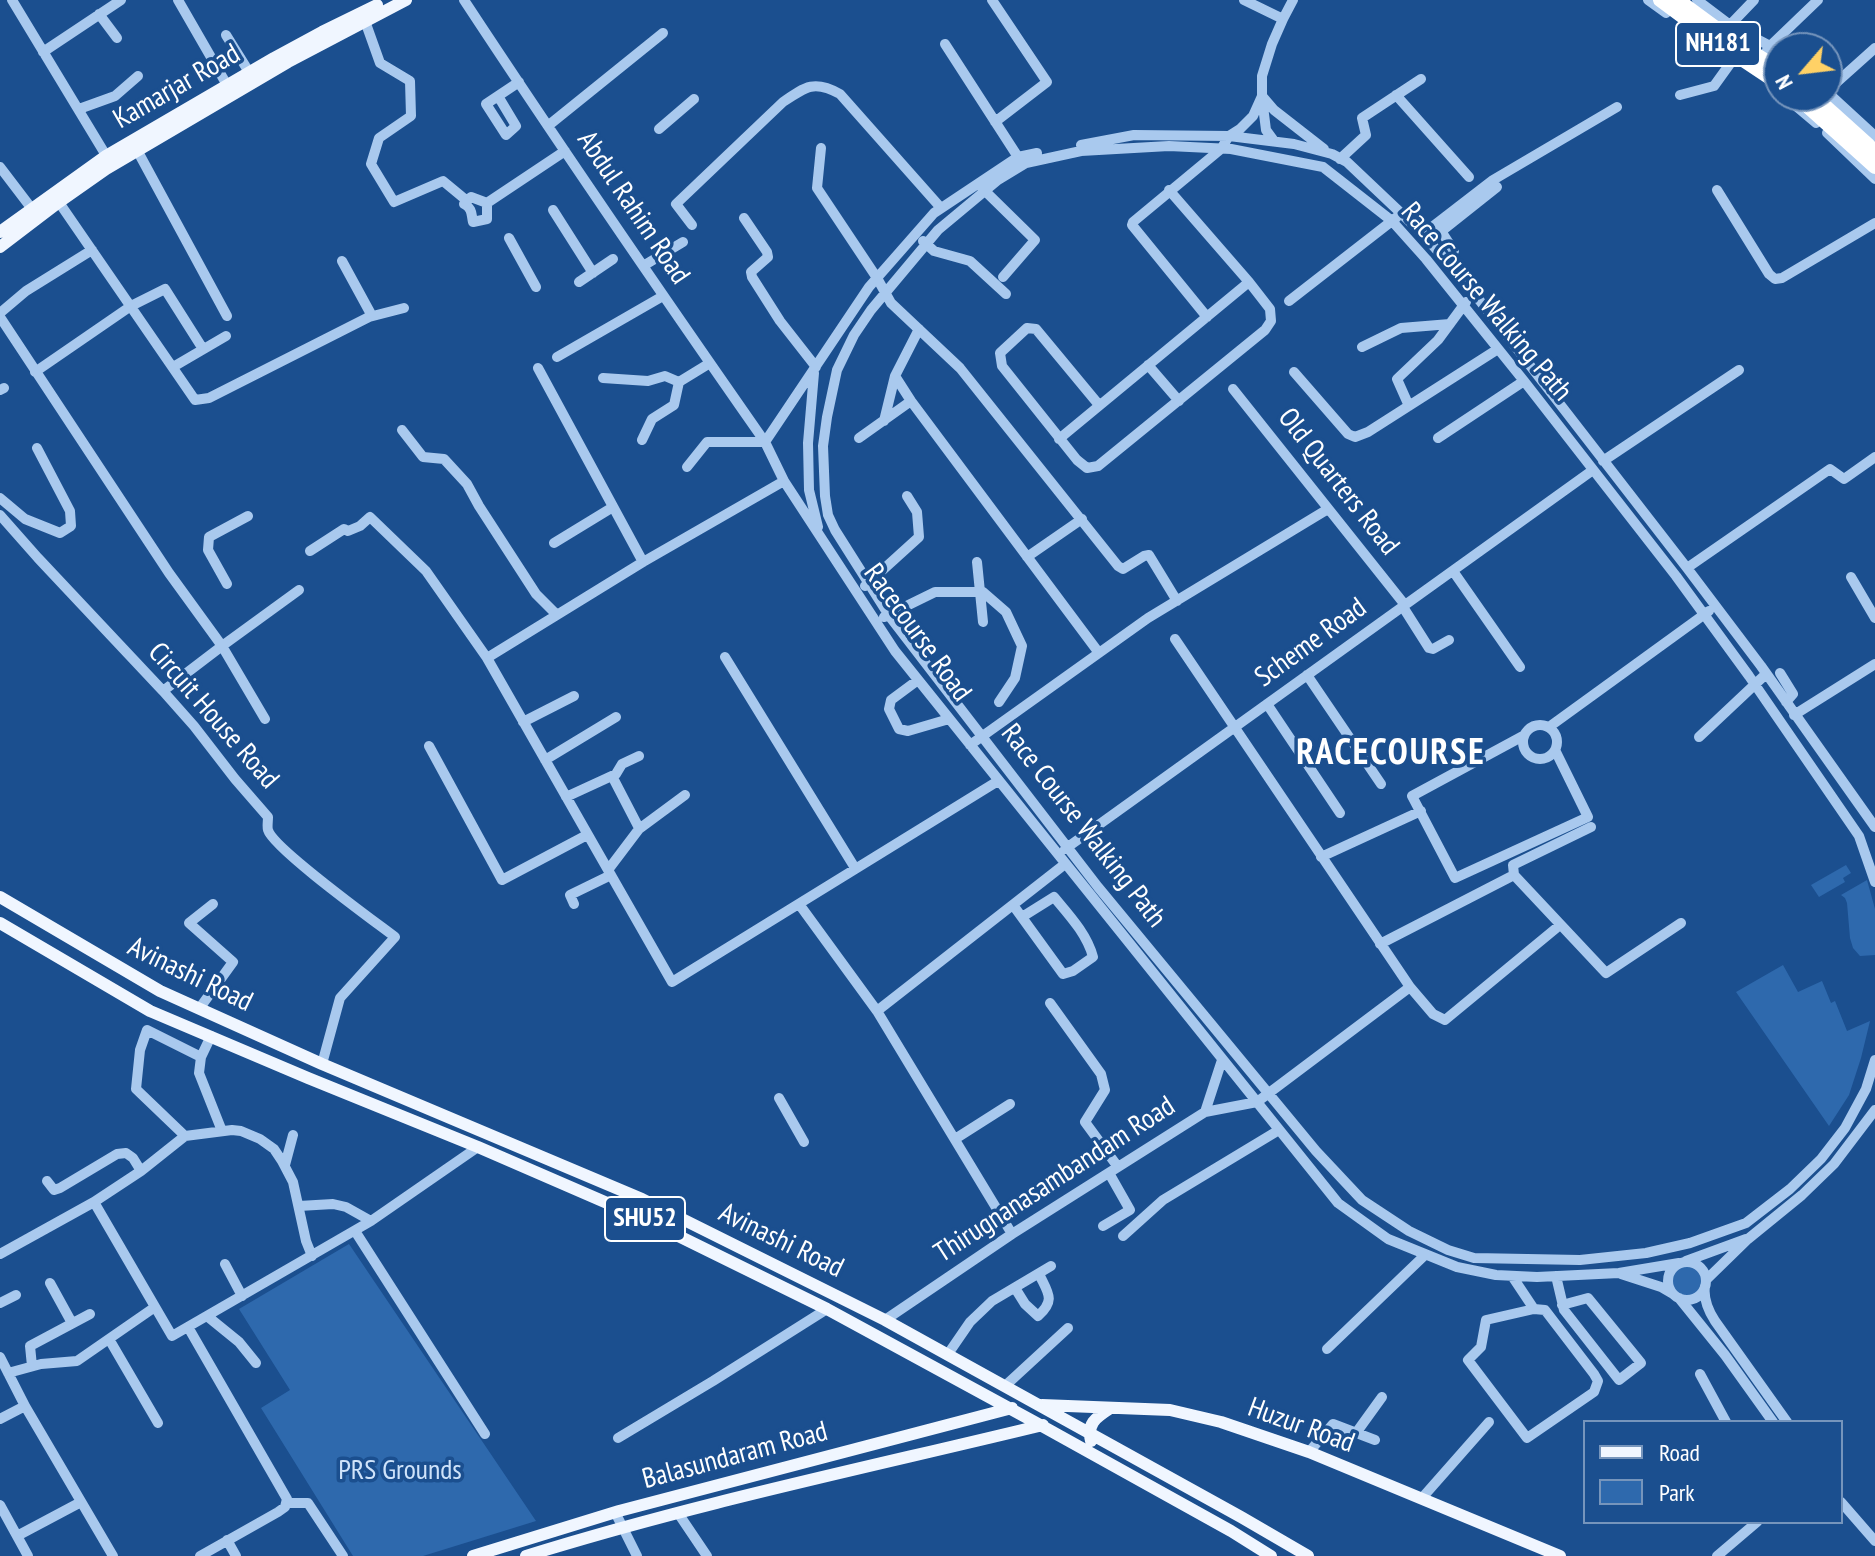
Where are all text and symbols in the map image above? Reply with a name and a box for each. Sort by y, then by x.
road number: NH181 [1676,22,1760,66]
north arrow [1763,32,1843,112]
street label: Kamarjar Road [108,37,246,137]
text: N [1768,71,1799,94]
street label: Abdul Rahim Road [570,125,696,291]
street label: Race Course Walking Path [1393,196,1579,408]
street label: Old Quarters Road [1270,402,1406,562]
street label: Racecourse Road [856,558,978,708]
street label: Scheme Road [1249,591,1373,695]
street label: Circuit House Road [140,636,286,796]
street label: Race Course Walking Path [993,718,1173,934]
district label: RACECOURSE [1296,732,1486,776]
street label: Avinashi Road [122,930,258,1020]
street label: Thirugnanasambandam Road [929,1090,1181,1270]
street label: Avinashi Road [713,1196,849,1286]
road number: SHU52 [605,1197,685,1241]
street label: Huzur Road [1243,1391,1359,1461]
street label: Balasundaram Road [639,1415,831,1497]
legend [1583,1420,1843,1524]
text: Road [1659,1437,1700,1468]
park label: PRS Grounds [338,1454,462,1488]
text: Park [1659,1477,1695,1508]

